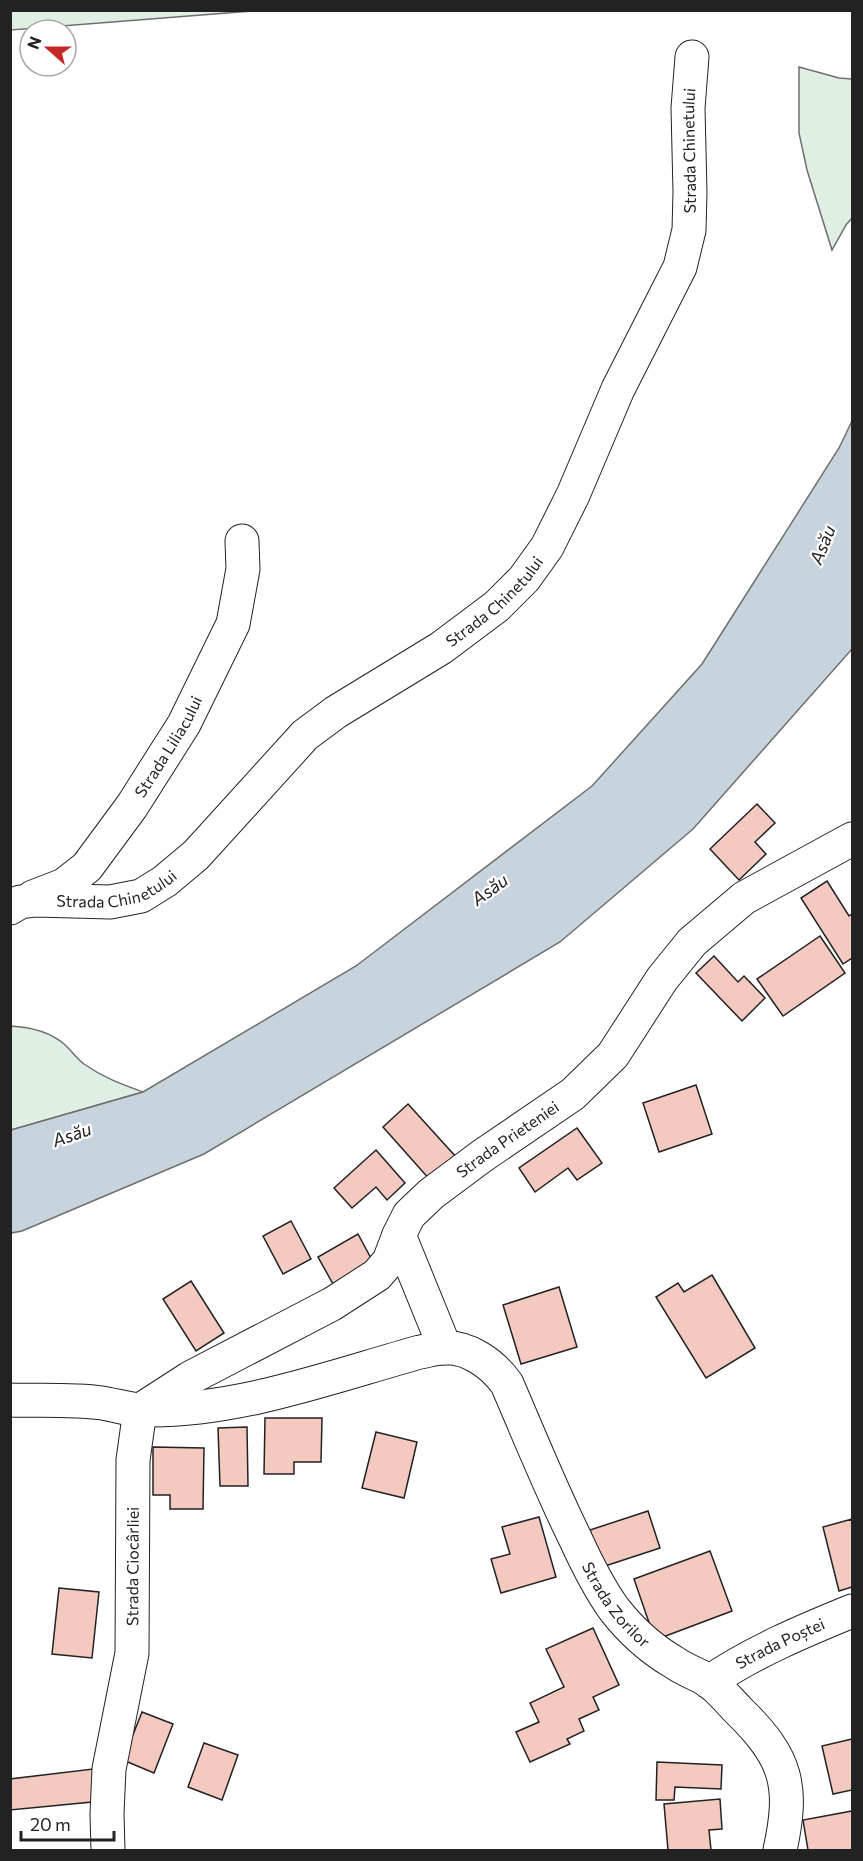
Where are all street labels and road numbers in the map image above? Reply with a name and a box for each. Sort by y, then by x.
street label: Strada Chinetului [678,87,699,214]
street label: Strada Chinetului [442,552,546,650]
street label: Strada Liliacului [130,693,205,800]
street label: Strada Chinetului [56,866,180,911]
street label: Strada Prieteniei [452,1097,562,1181]
street label: Strada Ciocârliei [122,1507,142,1626]
street label: Strada Zorilor [579,1559,655,1651]
street label: Strada Poștei [732,1613,827,1672]

